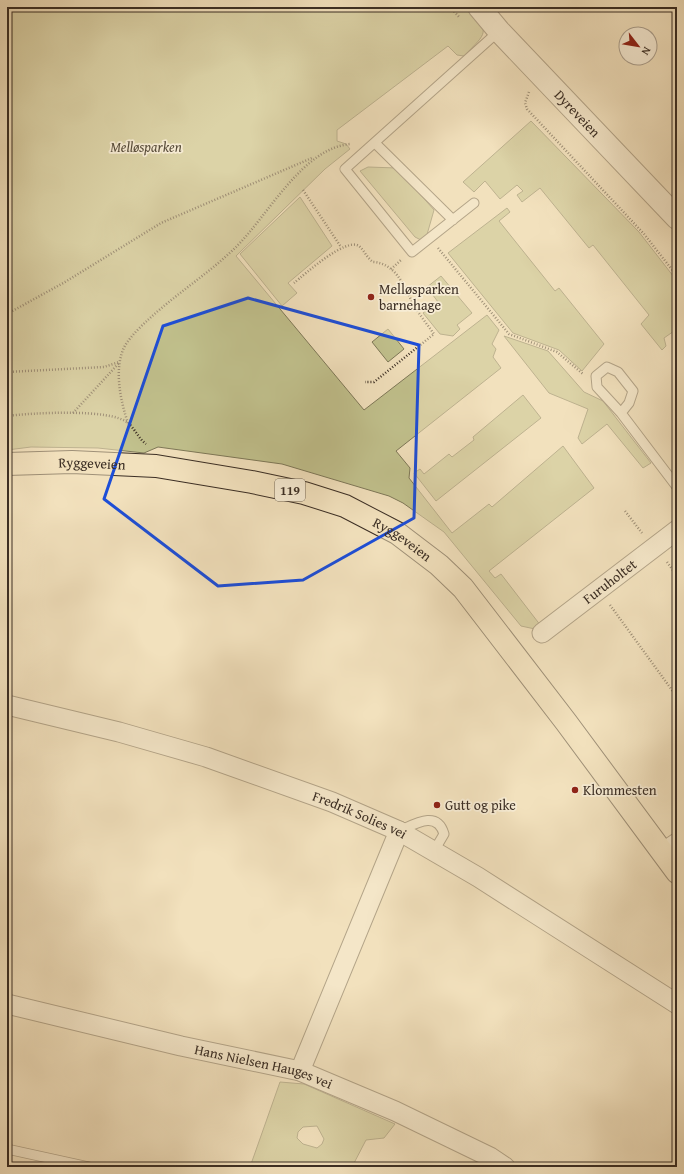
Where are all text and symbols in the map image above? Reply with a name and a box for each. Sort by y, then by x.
north arrow [618,26,658,66]
text: N [637,44,655,59]
street label: Dyreveien [550,85,605,142]
park label: Melløsparken [110,137,182,157]
place label: Melløsparken barnehage [379,279,459,315]
marker: Melløsparken barnehage [366,292,376,302]
street label: Ryggeveien [58,452,126,475]
road number: 119 [275,479,305,501]
street label: Ryggeveien [370,512,436,566]
street label: Furuholtet [578,554,641,609]
place label: Klommesten [583,780,657,800]
marker: Klommesten [570,785,580,795]
street label: Fredrik Solies vei [310,786,411,844]
place label: Gutt og pike [445,795,516,815]
marker: Gutt og pike [432,800,442,810]
street label: Hans Nielsen Hauges vei [193,1039,336,1094]

